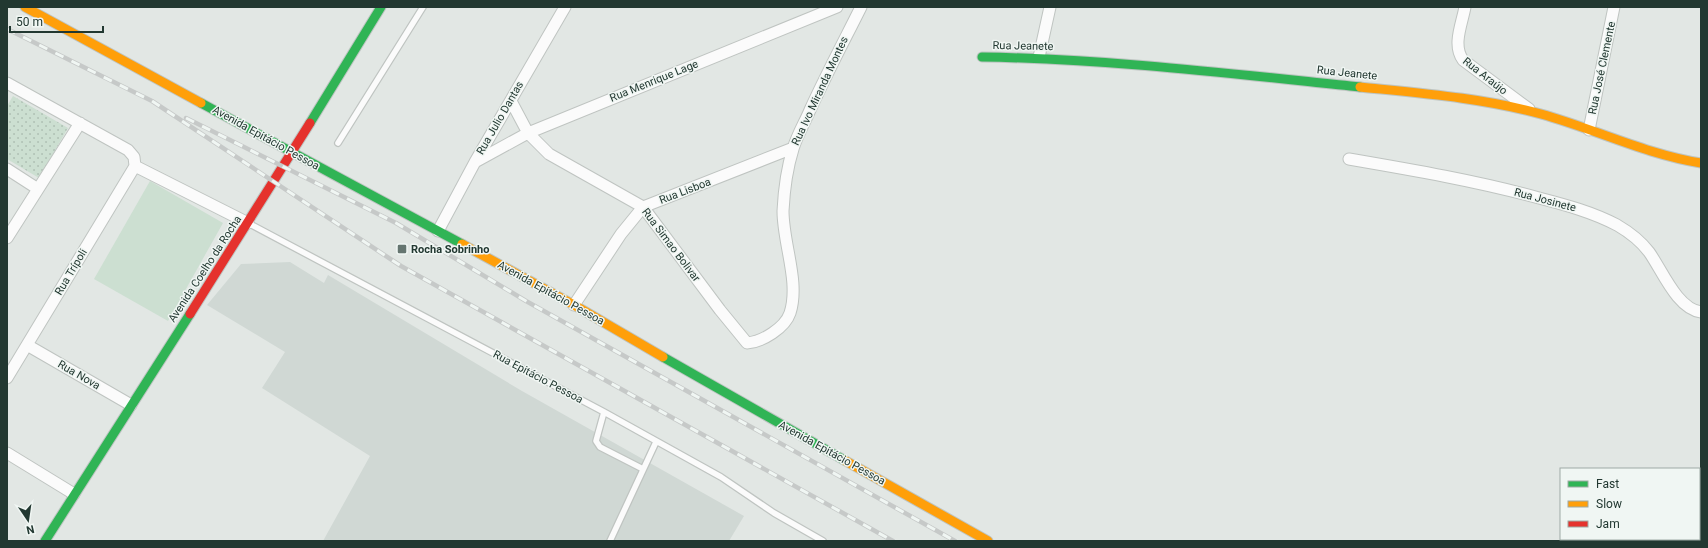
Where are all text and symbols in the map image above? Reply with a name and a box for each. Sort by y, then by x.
scale bar [10,8,103,34]
text: 50 m [16,15,43,29]
street label: Rua José Clemente [1586,20,1618,116]
street label: Rua Ivo Miranda Montes [789,34,851,148]
street label: Rua Jeanete [993,39,1054,53]
street label: Rua Araújo [1460,55,1510,97]
street label: Rua Menrique Lage [608,57,700,105]
street label: Rua Jeanete [1316,63,1378,83]
street label: Rua Julio Dantas [474,79,526,157]
street label: Avenida Epitácio Pessoa [210,103,322,173]
street label: Rua Lisboa [657,175,713,207]
street label: Rua Josinete [1513,185,1578,215]
street label: Rua Simao Bolivar [639,206,703,285]
street label: Avenida Coelho da Rocha [166,213,244,325]
marker: Rocha Sobrinho [396,243,408,255]
place label: Rocha Sobrinho [411,243,489,256]
street label: Rua Trípoli [52,246,90,298]
street label: Avenida Epitácio Pessoa [495,258,607,328]
street label: Rua Epitácio Pessoa [491,348,585,406]
street label: Rua Nova [55,358,103,392]
street label: Avenida Epitácio Pessoa [776,418,888,488]
legend [1560,468,1700,540]
text: Fast [1596,477,1619,491]
text: Slow [1596,497,1622,511]
north arrow [8,500,48,540]
text: Jam [1596,517,1620,531]
text: N [25,522,35,537]

